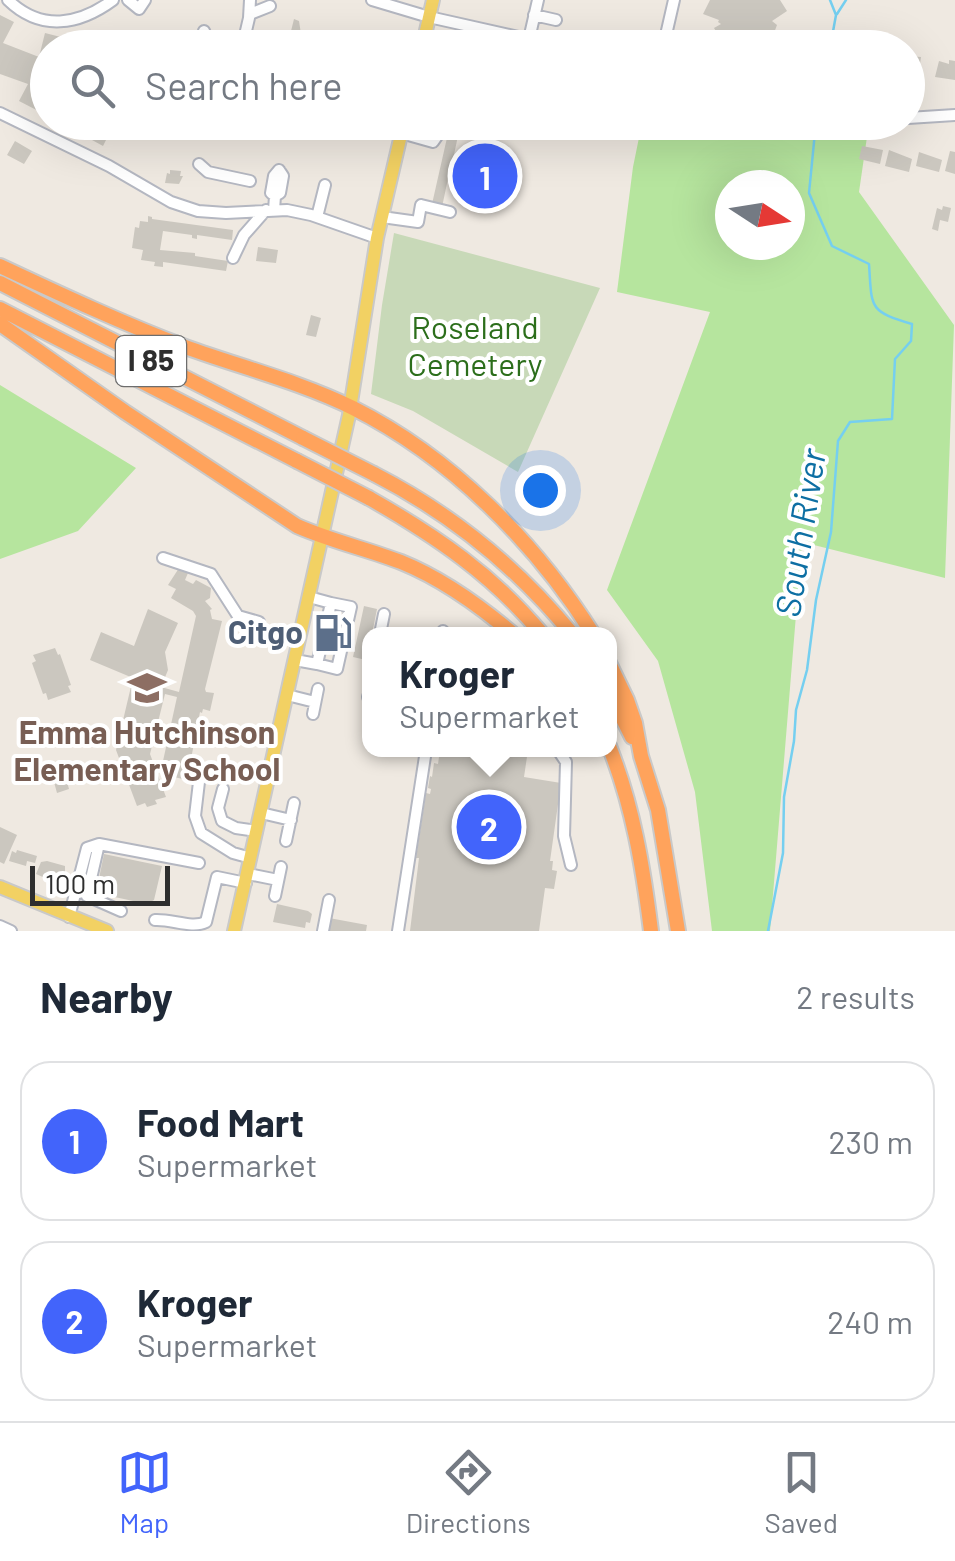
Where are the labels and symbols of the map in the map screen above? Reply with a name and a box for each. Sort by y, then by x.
pin: 1 [452,138,518,214]
north arrow [715,170,805,260]
park label: Roseland Cemetery [407,307,543,382]
road number: I 85 [116,336,186,386]
water label: South River [765,444,833,620]
your location [515,465,566,516]
place label: Citgo [228,612,303,650]
fuel station icon: Citgo [312,612,354,654]
school or university icon: Emma Hutchinson Elementary School [126,667,168,709]
place label: Emma Hutchinson Elementary School [14,712,280,787]
pin: 2 [456,790,522,864]
scale bar [30,861,170,906]

